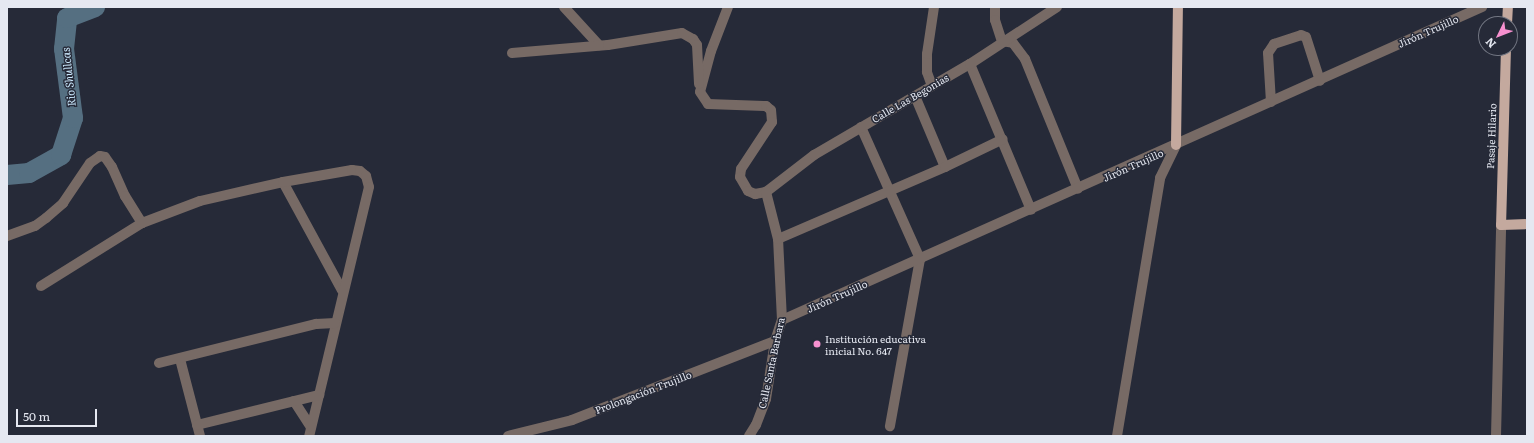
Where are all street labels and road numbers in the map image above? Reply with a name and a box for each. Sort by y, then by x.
street label: Jirón Trujillo [1396,12,1460,50]
street label: Calle Las Begonias [869,71,951,125]
street label: Pasaje Hilario [1484,103,1498,169]
street label: Jirón Trujillo [1101,146,1165,184]
street label: Jirón Trujillo [805,277,869,315]
street label: Calle Santa Barbara [755,316,787,410]
street label: Prolongación Trujillo [593,368,693,416]

